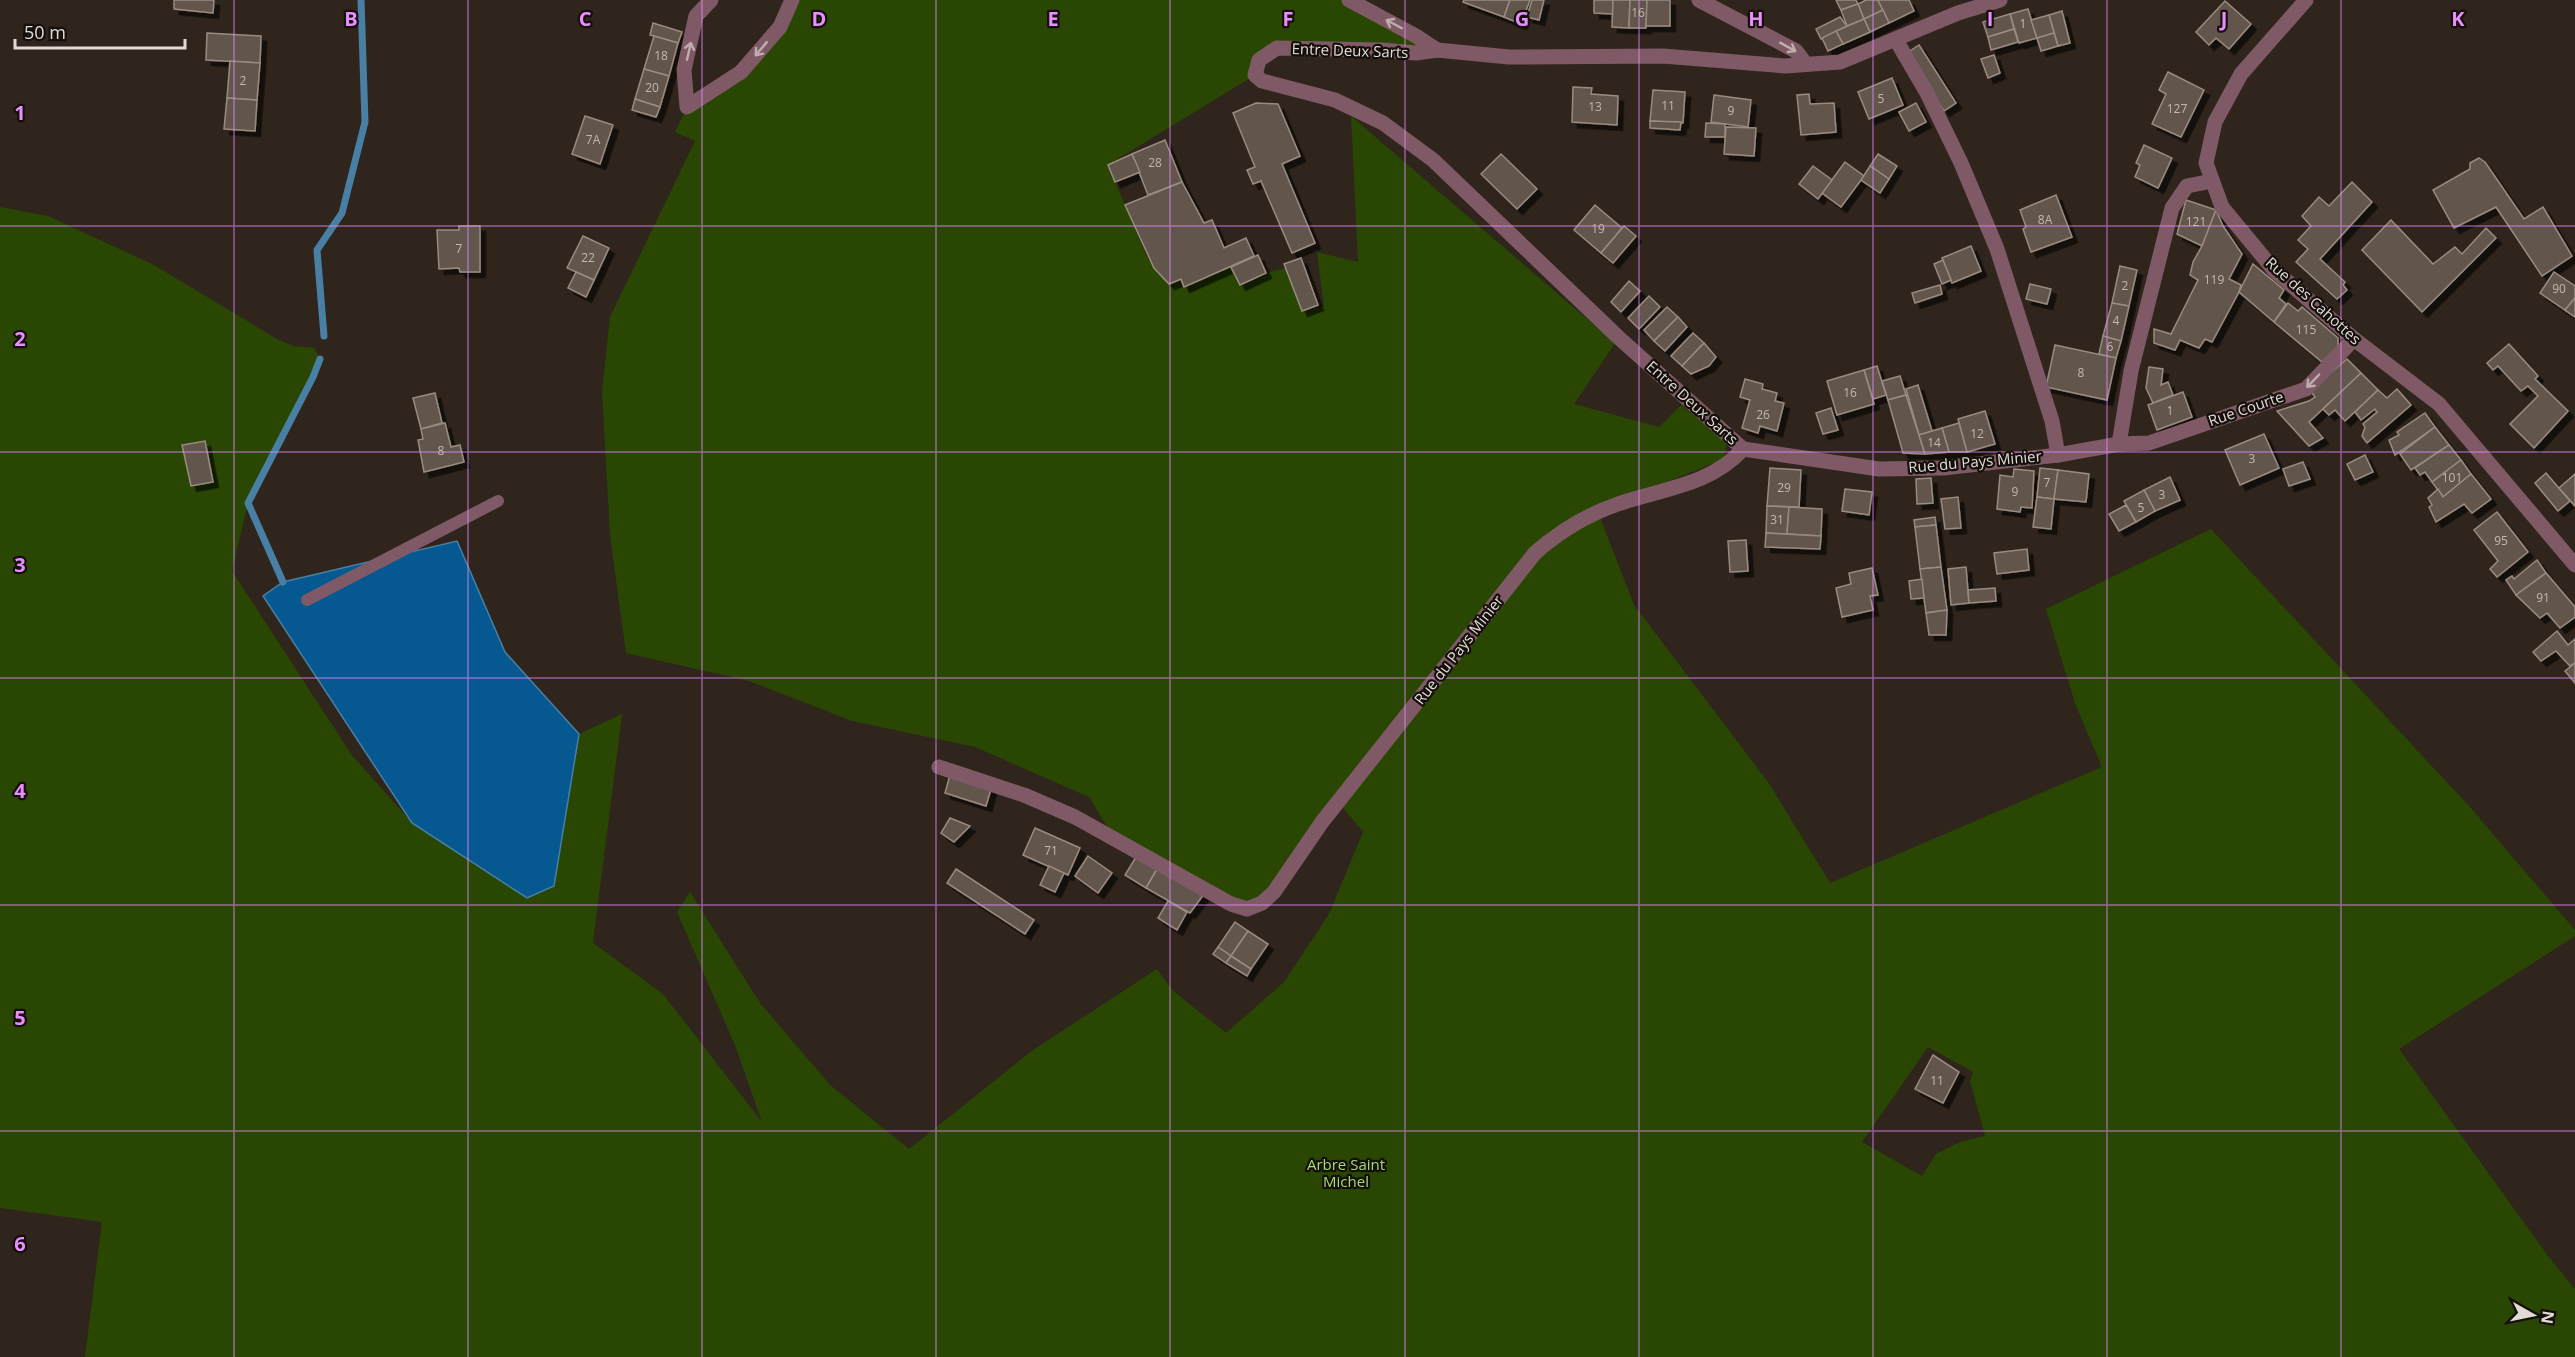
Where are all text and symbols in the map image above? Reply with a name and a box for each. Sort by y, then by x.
house number: 16 [1631,4,1645,21]
text: B [344,5,358,32]
text: C [579,5,592,32]
text: D [812,5,826,32]
text: E [1047,5,1059,32]
text: F [1283,5,1293,32]
text: G [1515,5,1529,32]
text: H [1748,5,1764,32]
text: I [1987,5,1993,32]
text: J [2219,5,2227,32]
text: K [2451,5,2465,32]
scale bar [15,12,184,50]
house number: 1 [2020,15,2026,32]
one-way arrow [1385,18,1403,29]
text: 50 m [24,20,66,44]
street label: Entre Deux Sarts [1291,38,1409,62]
one-way arrow [754,41,768,56]
one-way arrow [684,42,696,61]
one-way arrow [1778,42,1796,53]
house number: 18 [654,47,668,64]
house number: 2 [240,72,247,89]
house number: 20 [645,79,659,96]
house number: 5 [1878,90,1885,107]
house number: 11 [1661,97,1675,114]
house number: 13 [1588,98,1602,115]
text: 1 [14,99,26,126]
house number: 127 [2167,100,2187,117]
house number: 9 [1728,102,1735,119]
house number: 7A [586,131,601,148]
house number: 28 [1148,154,1162,171]
house number: 8A [2038,211,2053,228]
house number: 121 [2186,213,2206,230]
house number: 19 [1591,220,1605,237]
house number: 7 [456,240,463,257]
house number: 22 [581,249,595,266]
street label: Rue des Cahottes [2262,252,2366,348]
house number: 119 [2204,271,2224,288]
house number: 2 [2122,277,2129,294]
house number: 90 [2552,280,2566,297]
house number: 4 [2113,312,2120,329]
house number: 115 [2296,321,2316,338]
text: 2 [14,325,26,352]
house number: 6 [2107,338,2114,355]
street label: Entre Deux Sarts [1643,356,1743,449]
house number: 8 [2078,364,2085,381]
one-way arrow [2306,374,2321,389]
house number: 16 [1843,384,1857,401]
street label: Rue Courte [2205,386,2286,430]
house number: 1 [2167,402,2173,419]
house number: 26 [1756,406,1770,423]
house number: 12 [1970,425,1984,442]
house number: 14 [1927,434,1941,451]
house number: 8 [438,442,445,459]
street label: Rue du Pays Minier [1907,445,2042,477]
house number: 3 [2249,450,2256,467]
house number: 101 [2442,469,2462,486]
house number: 7 [2044,474,2051,491]
house number: 29 [1777,479,1791,496]
house number: 9 [2012,483,2019,500]
house number: 3 [2159,486,2166,503]
house number: 5 [2138,499,2145,516]
house number: 31 [1770,511,1784,528]
house number: 95 [2494,532,2508,549]
text: 3 [14,551,26,578]
house number: 91 [2536,589,2550,606]
street label: Rue du Pays Minier [1409,591,1507,708]
text: 4 [14,777,26,804]
house number: 71 [1044,842,1058,859]
text: 5 [14,1004,26,1031]
house number: 11 [1930,1072,1944,1089]
park label: Arbre Saint Michel [1307,1154,1385,1191]
text: 6 [14,1230,26,1257]
north arrow [2503,1285,2563,1345]
text: N [2536,1309,2560,1325]

